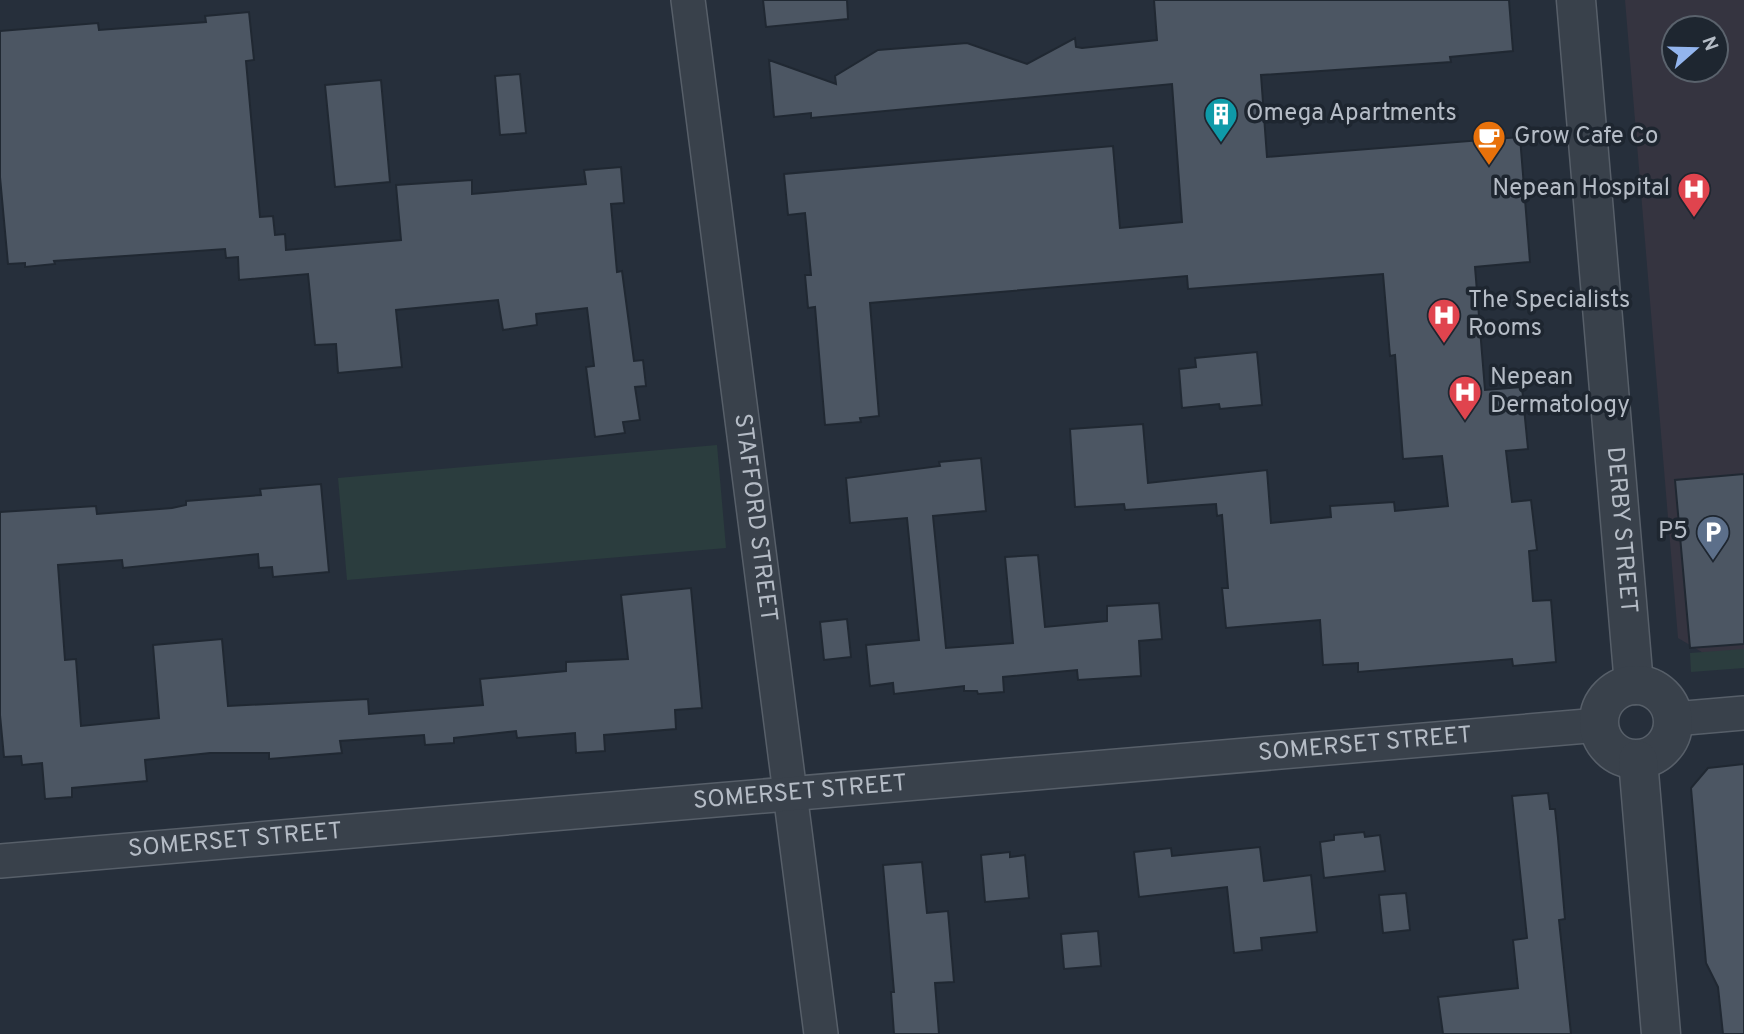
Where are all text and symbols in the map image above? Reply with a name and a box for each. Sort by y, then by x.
north arrow [1660,14,1730,84]
text: N [1695,33,1723,54]
building icon: Omega Apartments [1202,95,1240,144]
place label: Omega Apartments [1246,99,1457,129]
cafe icon: Grow Cafe Co [1470,118,1508,167]
place label: Grow Cafe Co [1514,122,1658,152]
hospital icon: Nepean Hospital [1675,170,1713,219]
place label: Nepean Hospital [1492,174,1670,204]
place label: The Specialists Rooms [1468,286,1630,344]
hospital icon: The Specialists Rooms [1425,296,1463,345]
place label: Nepean Dermatology [1490,363,1630,421]
hospital icon: Nepean Dermatology [1446,373,1484,422]
street label: STAFFORD STREET [726,412,783,624]
street label: DERBY STREET [1599,446,1643,615]
parking icon: P5 [1694,513,1732,562]
place label: P5 [1658,517,1688,547]
street label: SOMERSET STREET [1257,721,1473,769]
street label: SOMERSET STREET [692,769,908,817]
street label: SOMERSET STREET [127,817,343,865]

